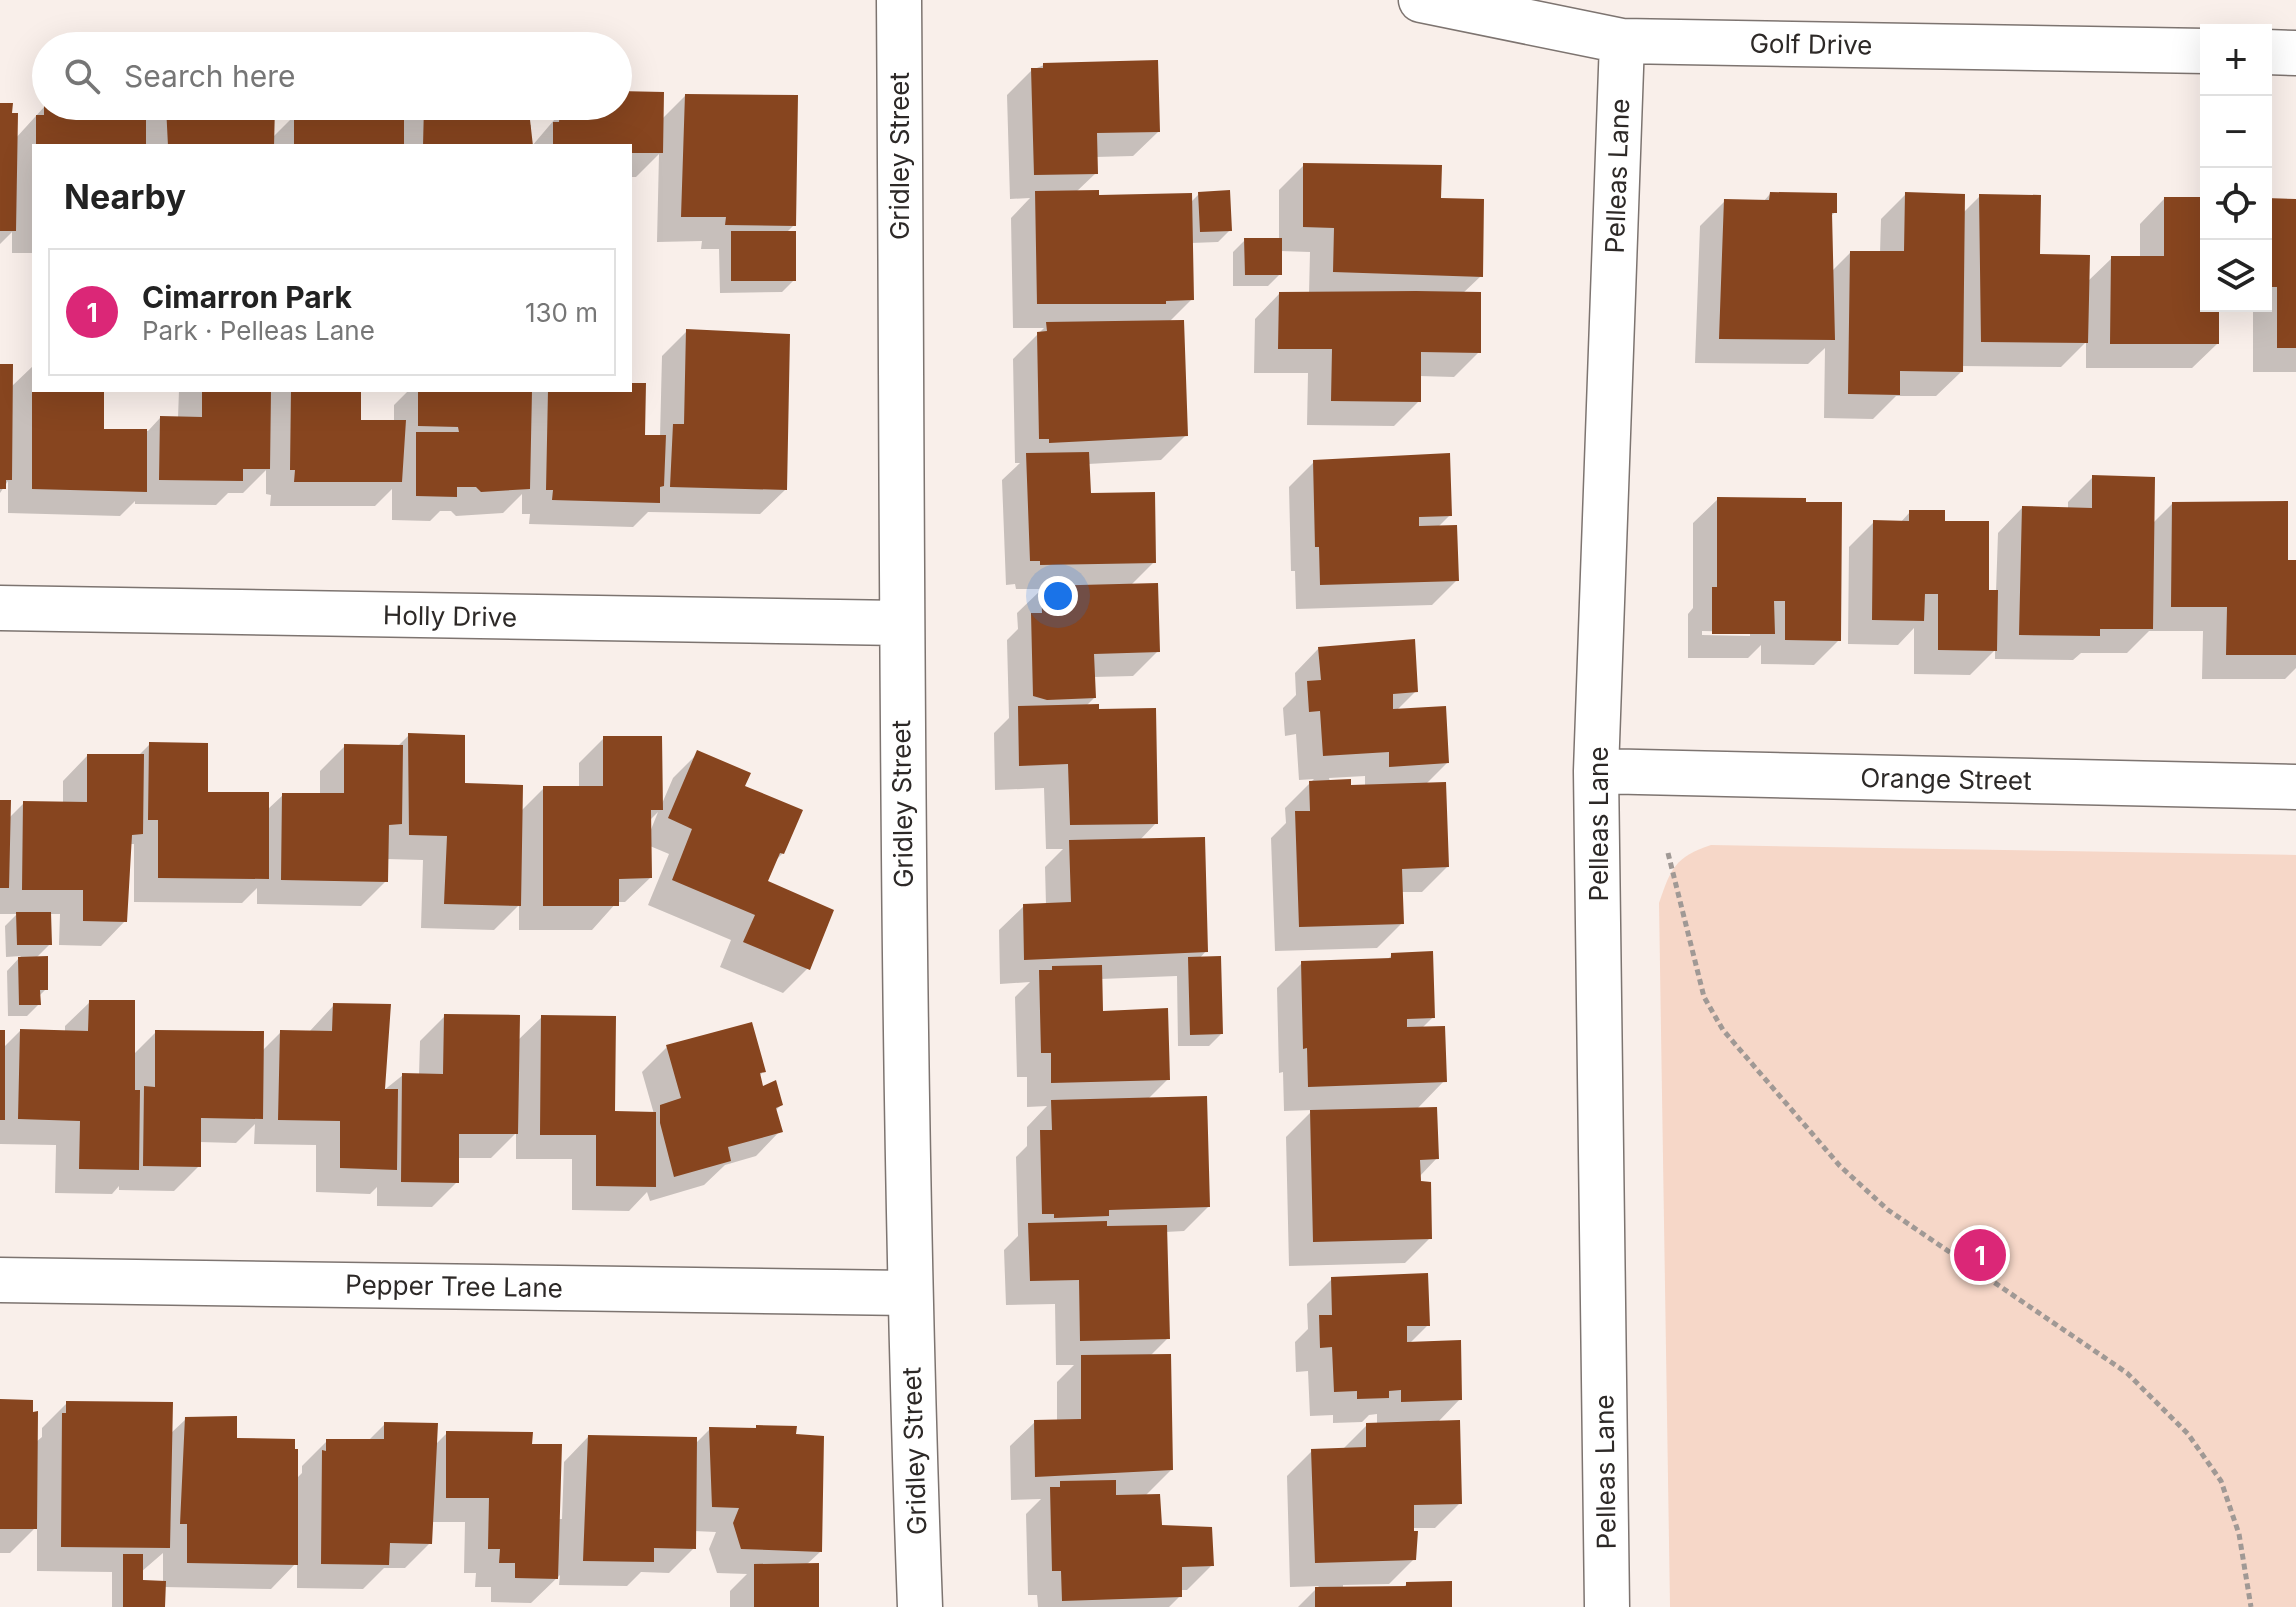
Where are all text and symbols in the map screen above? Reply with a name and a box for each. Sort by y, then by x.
map controls [2200,24,2272,312]
button: + [2200,24,2272,96]
street label: Golf Drive [1749,27,1873,61]
search box [32,32,632,120]
icon: search [60,54,104,98]
text: Search here [124,58,296,94]
street label: Gridley Street [884,72,915,240]
button: − [2200,96,2272,168]
street label: Pelleas Lane [1599,98,1635,254]
button: locate [2200,168,2272,240]
text: Nearby [64,176,186,217]
button: layers [2200,240,2272,312]
text: Cimarron Park [142,279,352,315]
text: 1 [86,297,98,328]
text: 130 m [525,297,598,328]
text: Park · Pelleas Lane [142,315,375,346]
your location [1038,576,1078,616]
street label: Holly Drive [383,599,517,633]
street label: Gridley Street [885,720,919,888]
street label: Pelleas Lane [1583,746,1614,902]
street label: Orange Street [1860,762,2032,796]
pin: 1 [1954,1225,2006,1285]
street label: Pepper Tree Lane [345,1269,563,1303]
street label: Gridley Street [896,1366,932,1536]
street label: Pelleas Lane [1588,1394,1622,1550]

